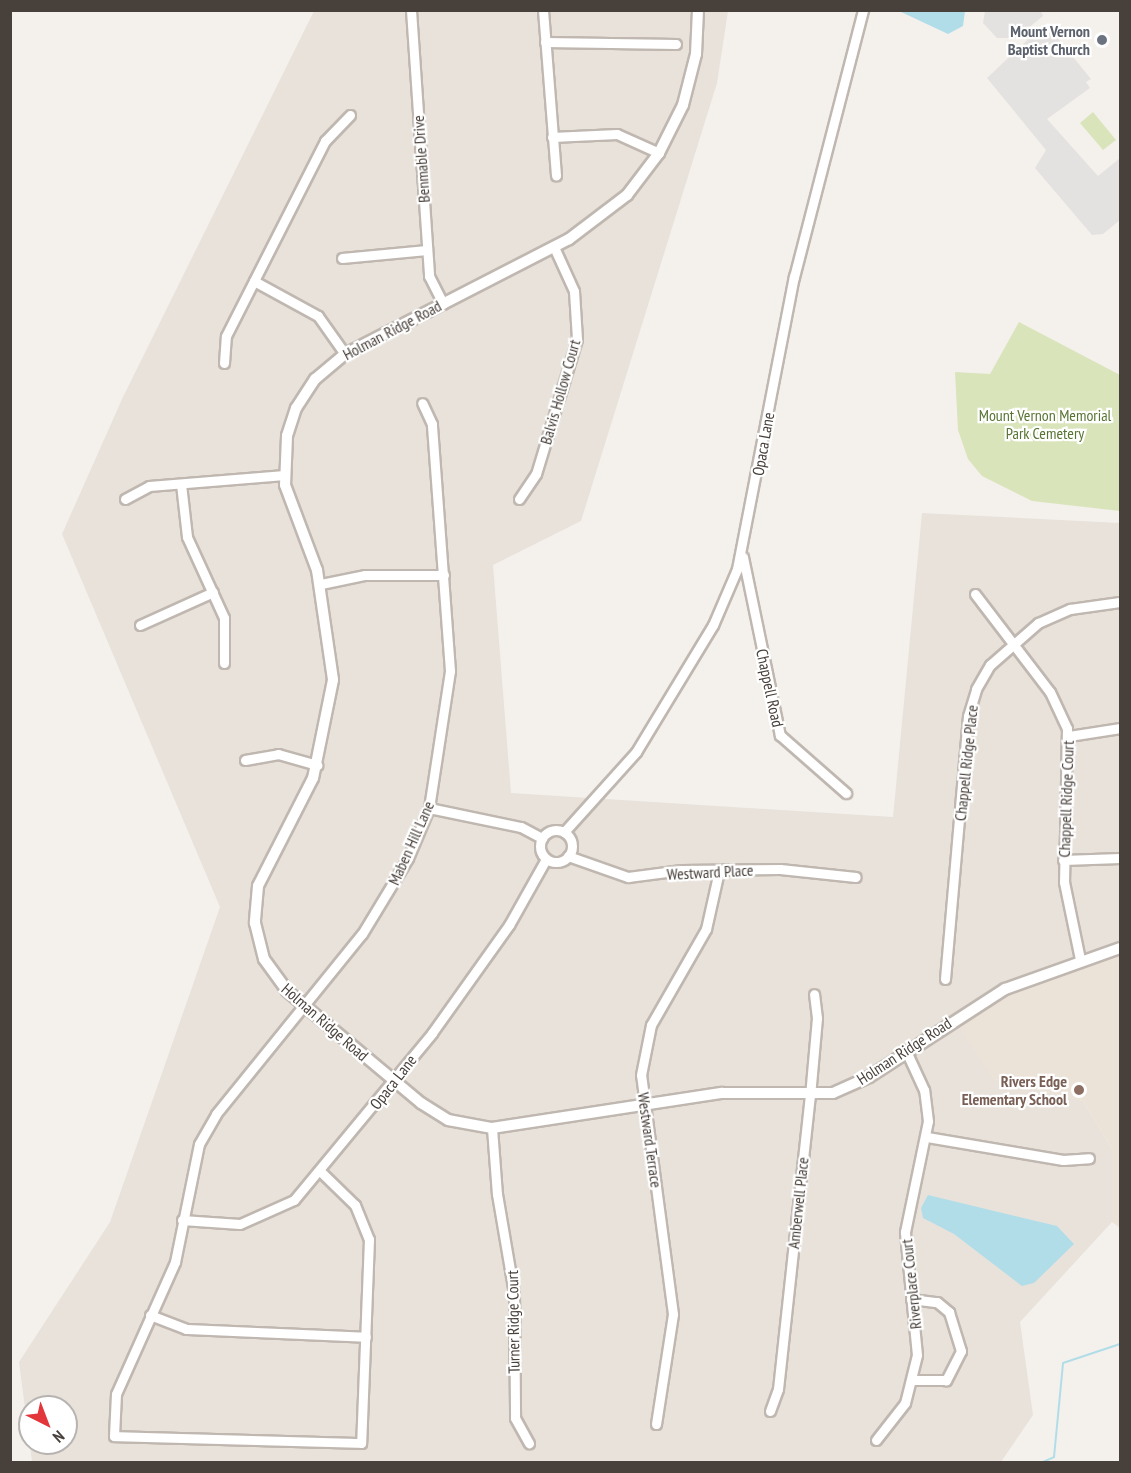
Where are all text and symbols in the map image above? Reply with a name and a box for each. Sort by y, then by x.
place label: Mount Vernon Baptist Church [1008,21,1090,59]
marker: Mount Vernon Baptist Church [1095,33,1109,47]
street label: Benmable Drive [408,115,434,203]
street label: Holman Ridge Road [339,296,445,364]
street label: Balvis Hollow Court [536,337,584,447]
park label: Mount Vernon Memorial Park Cemetery [979,405,1111,443]
street label: Opaca Lane [748,411,778,477]
street label: Chappell Road [752,647,788,729]
street label: Chappell Ridge Place [950,704,982,822]
street label: Chappell Ridge Court [1054,740,1078,858]
street label: Maben Hill Lane [384,798,438,888]
street label: Westward Place [666,860,754,884]
street label: Holman Ridge Road [278,979,372,1065]
street label: Holman Ridge Road [853,1013,955,1089]
street label: Opaca Lane [366,1051,420,1113]
place label: Rivers Edge Elementary School [961,1071,1067,1109]
marker: Rivers Edge Elementary School [1072,1083,1086,1097]
street label: Westward Terrace [634,1091,666,1189]
street label: Amberwell Place [784,1156,812,1250]
street label: Riverplace Court [897,1238,925,1330]
street label: Turner Ridge Court [502,1270,524,1374]
north arrow [18,1395,78,1455]
text: N [49,1427,69,1447]

